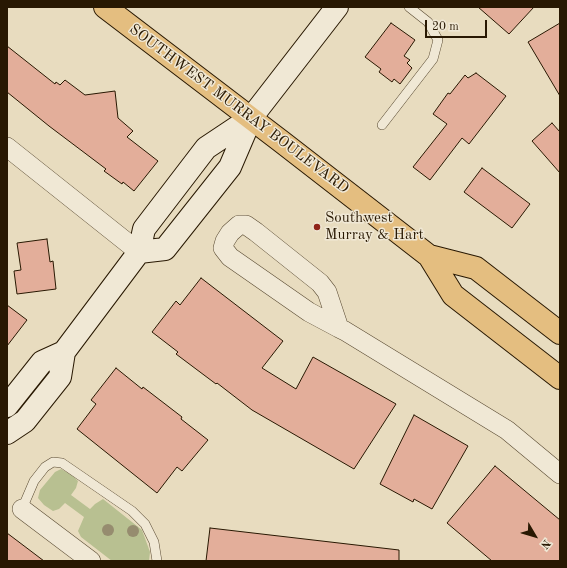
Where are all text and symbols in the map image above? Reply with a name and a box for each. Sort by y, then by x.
scale bar [427,12,489,38]
street label: SOUTHWEST MURRAY BOULEVARD [126,20,352,198]
text: 20 m [432,21,459,33]
place label: Southwest Murray & Hart [325,209,424,244]
marker: Southwest Murray & Hart [312,222,322,232]
north arrow [515,516,555,556]
text: N [538,537,552,550]

